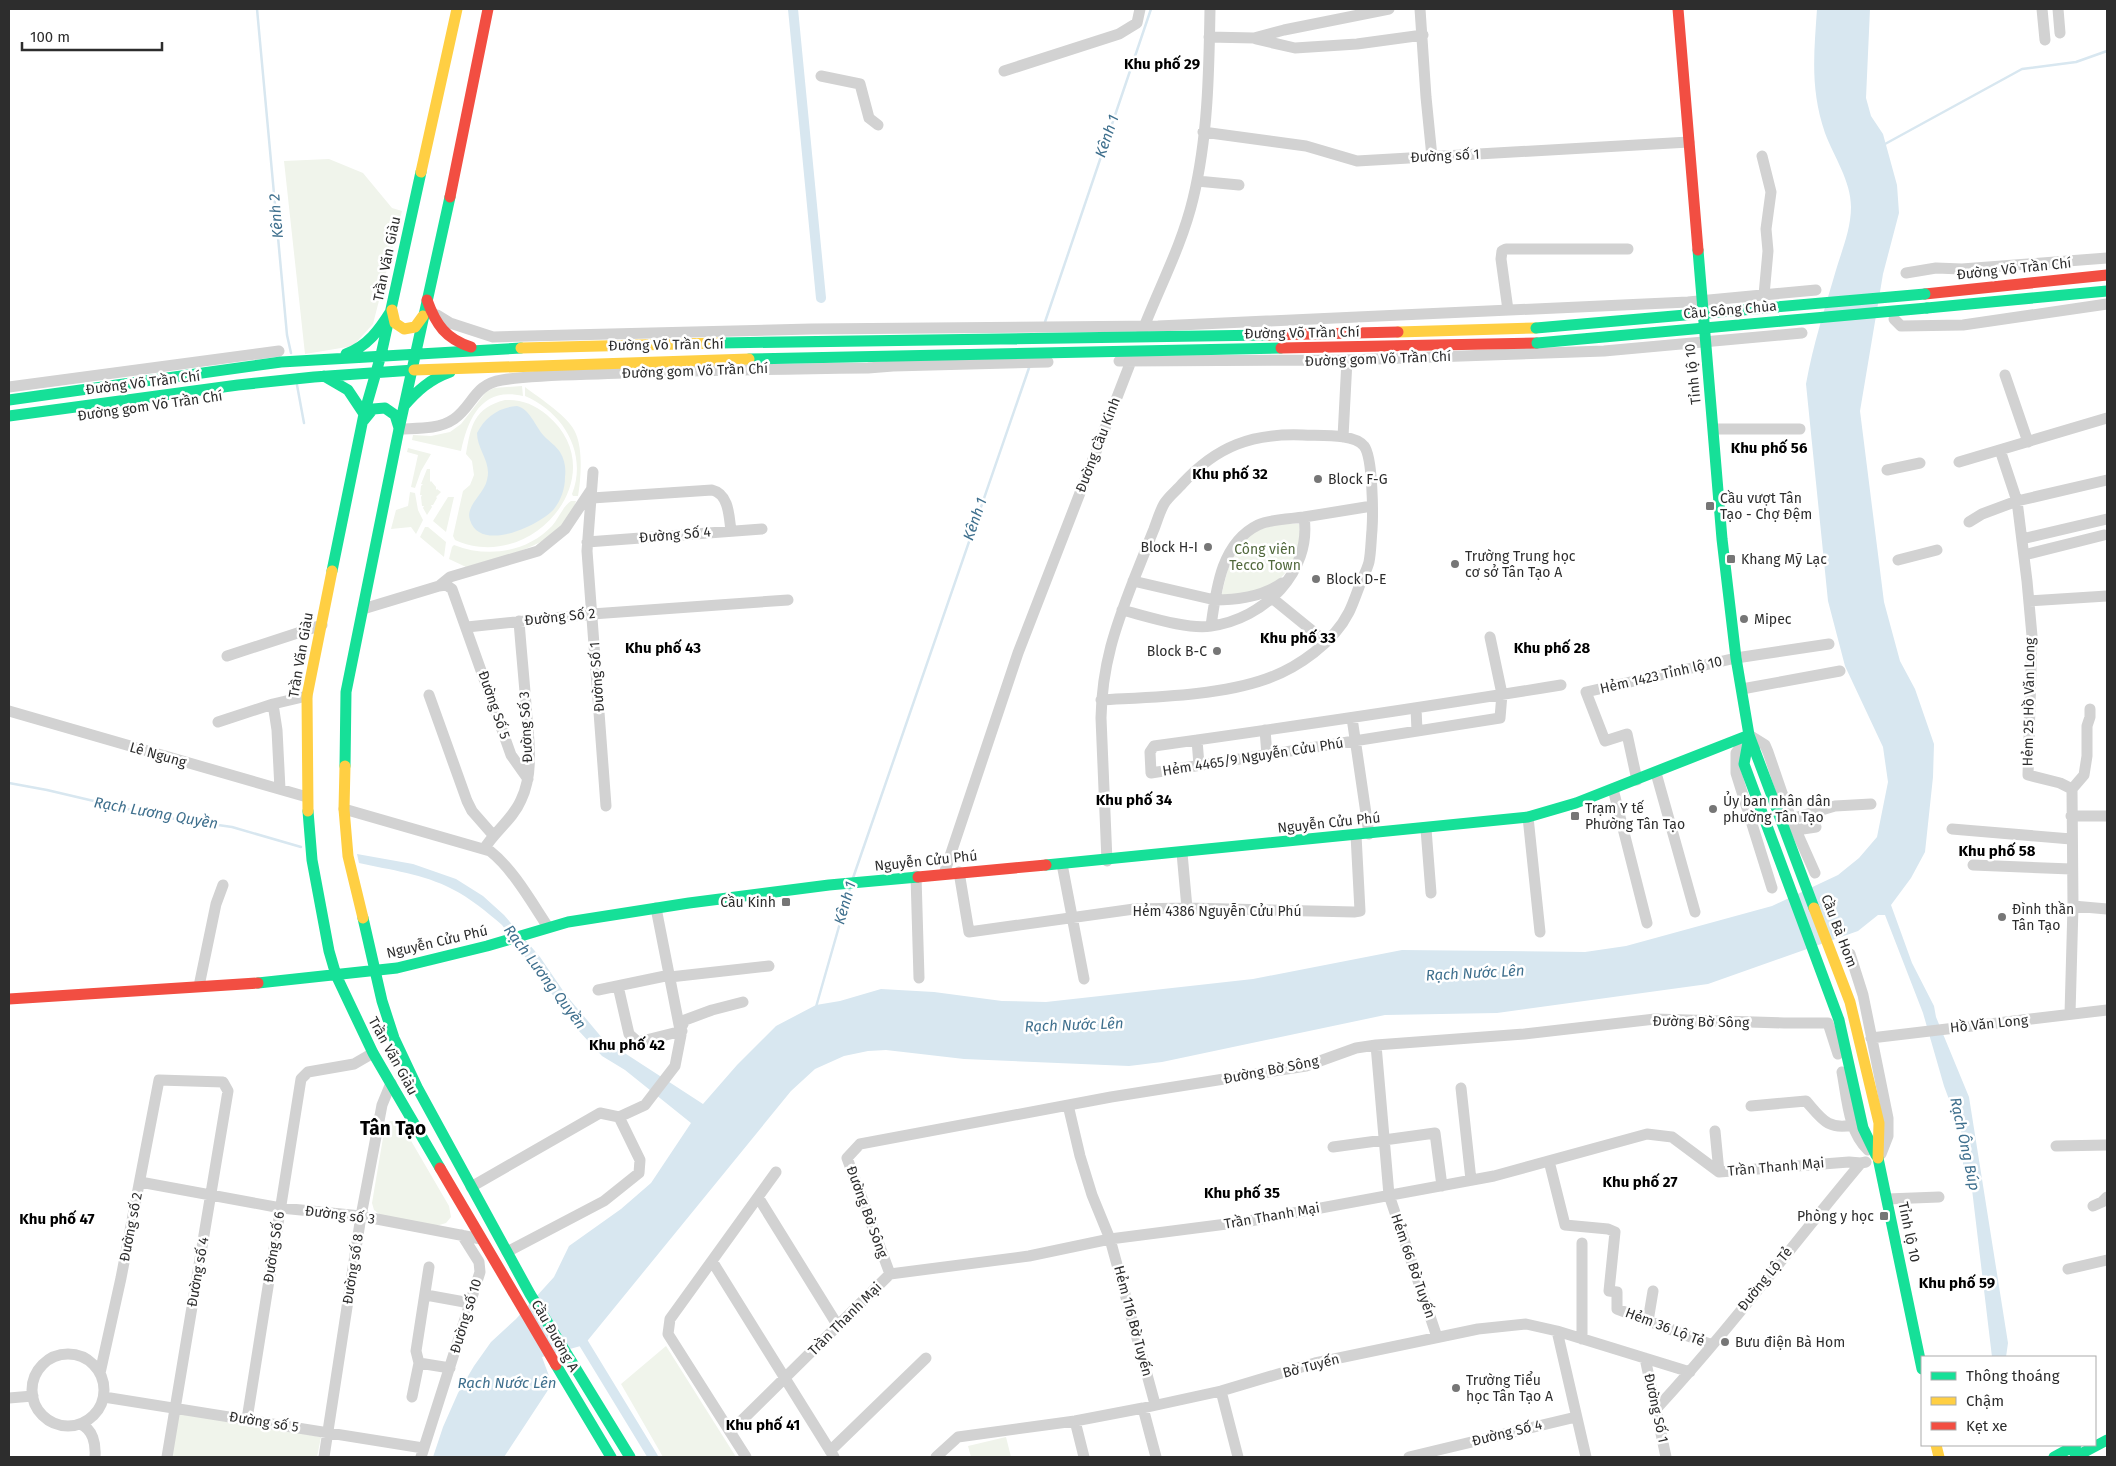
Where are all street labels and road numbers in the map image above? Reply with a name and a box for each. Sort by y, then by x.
street label: Đường số 1 [1410,145,1480,166]
street label: Trần Văn Giàu [369,215,404,303]
street label: Đường Võ Trần Chí [1956,254,2072,283]
street label: Cầu Sông Chùa [1682,296,1777,323]
street label: Đường Võ Trần Chí [1244,322,1360,343]
street label: Đường Võ Trần Chí [608,334,724,355]
street label: Tỉnh lộ 10 [1681,343,1705,405]
street label: Đường gom Võ Trần Chí [1305,347,1451,370]
street label: Đường gom Võ Trần Chí [622,359,768,382]
street label: Đường Võ Trần Chí [85,367,201,398]
street label: Đường gom Võ Trần Chí [76,386,224,425]
street label: Đường Cầu Kinh [1071,395,1124,495]
street label: Đường Số 4 [638,522,712,547]
street label: Đường Số 2 [524,604,596,629]
street label: Trần Văn Giàu [284,611,317,699]
street label: Hẻm 25 Hồ Văn Long [2018,637,2039,767]
street label: Đường Số 1 [585,641,608,713]
street label: Hẻm 1423 Tỉnh lộ 10 [1598,653,1724,697]
street label: Đường Số 5 [474,668,515,742]
street label: Đường Số 3 [515,691,536,763]
street label: Hẻm 4465/9 Nguyễn Cửu Phú [1161,734,1345,780]
street label: Lê Ngung [128,739,189,771]
street label: Nguyễn Cửu Phú [1277,809,1381,837]
street label: Nguyễn Cửu Phú [874,847,978,875]
street label: Cầu Bà Hom [1817,892,1862,970]
street label: Hẻm 4386 Nguyễn Cửu Phú [1132,903,1302,920]
street label: Nguyễn Cửu Phú [385,922,489,962]
street label: Hồ Văn Long [1949,1010,2030,1037]
street label: Đường Bờ Sông [1653,1013,1750,1031]
street label: Trần Văn Giàu [365,1014,422,1098]
street label: Đường Bờ Sông [1222,1052,1321,1088]
street label: Trần Thanh Mại [1727,1153,1825,1180]
street label: Đường Bờ Sông [842,1164,892,1261]
street label: Đường số 2 [115,1191,146,1263]
street label: Trần Thanh Mại [1223,1198,1321,1233]
street label: Tỉnh lộ 10 [1894,1200,1924,1264]
street label: Đường số 3 [304,1201,376,1228]
street label: Đường Số 6 [259,1210,288,1284]
street label: Hẻm 66 Bờ Tuyến [1387,1211,1440,1321]
street label: Đường số 8 [338,1232,367,1305]
street label: Đường số 4 [183,1235,213,1308]
street label: Đường Lộ Tẻ [1734,1244,1796,1314]
street label: Hẻm 116 Bờ Tuyến [1110,1263,1157,1378]
street label: Đường số 10 [446,1276,485,1355]
street label: Trần Thanh Mại [804,1278,885,1359]
street label: Cầu Đường A [528,1297,583,1375]
street label: Hẻm 36 Lộ Tẻ [1623,1304,1707,1350]
street label: Bờ Tuyến [1281,1349,1341,1382]
street label: Đường Số 1 [1640,1372,1673,1444]
street label: Đường số 5 [228,1407,300,1436]
street label: Đường Số 4 [1470,1415,1544,1450]

